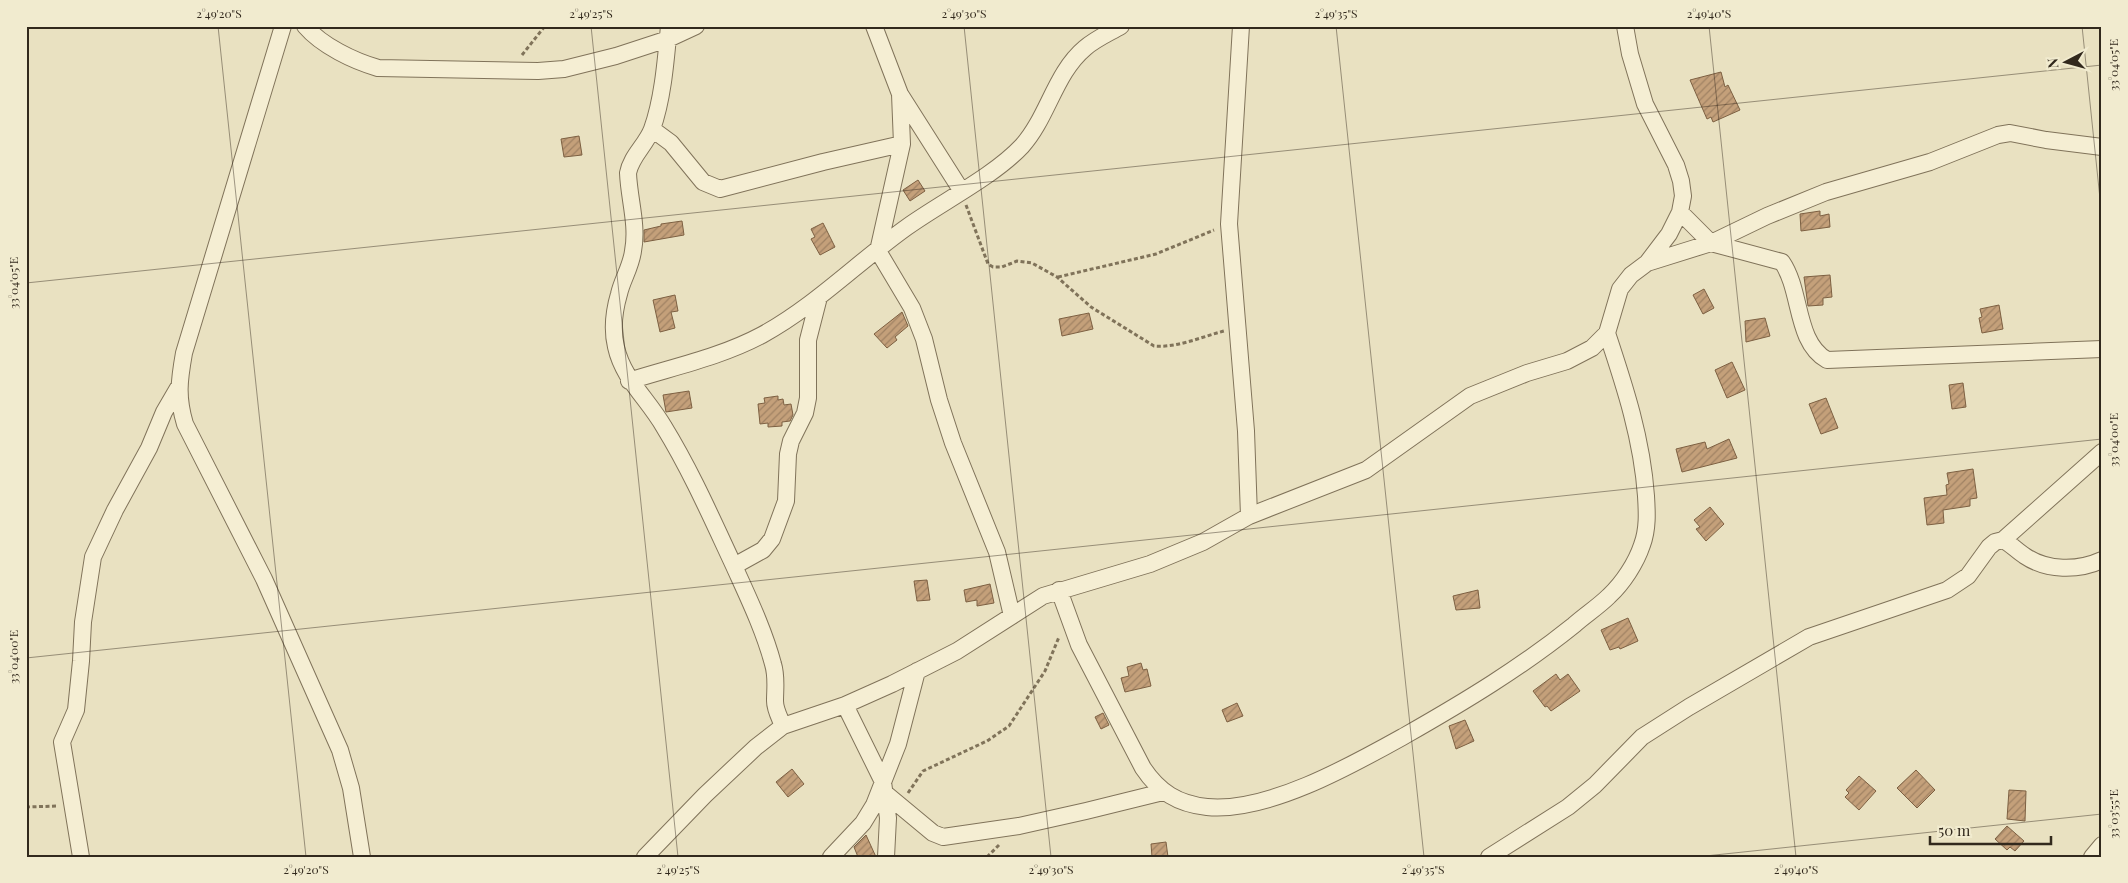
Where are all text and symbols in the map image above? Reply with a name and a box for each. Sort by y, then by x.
text: 2°49'20"S [196,5,242,21]
text: 2°49'25"S [569,5,613,21]
text: 2°49'30"S [941,5,987,21]
text: 2°49'35"S [1315,5,1357,21]
text: 2°49'40"S [1687,5,1731,21]
north arrow [2040,38,2090,88]
text: 33°04'05"E [2105,39,2121,91]
text: N [2043,57,2063,69]
text: 33°04'05"E [5,257,21,309]
text: 33°04'00"E [2105,413,2121,467]
text: 33°04'00"E [5,630,21,684]
text: 33°03'55"E [2105,789,2121,839]
scale bar [1930,813,2052,845]
text: 50 m [1938,820,1971,840]
text: 2°49'20"S [283,861,329,877]
text: 2°49'25"S [656,861,700,877]
text: 2°49'30"S [1028,861,1074,877]
text: 2°49'35"S [1402,861,1444,877]
text: 2°49'40"S [1774,861,1818,877]

